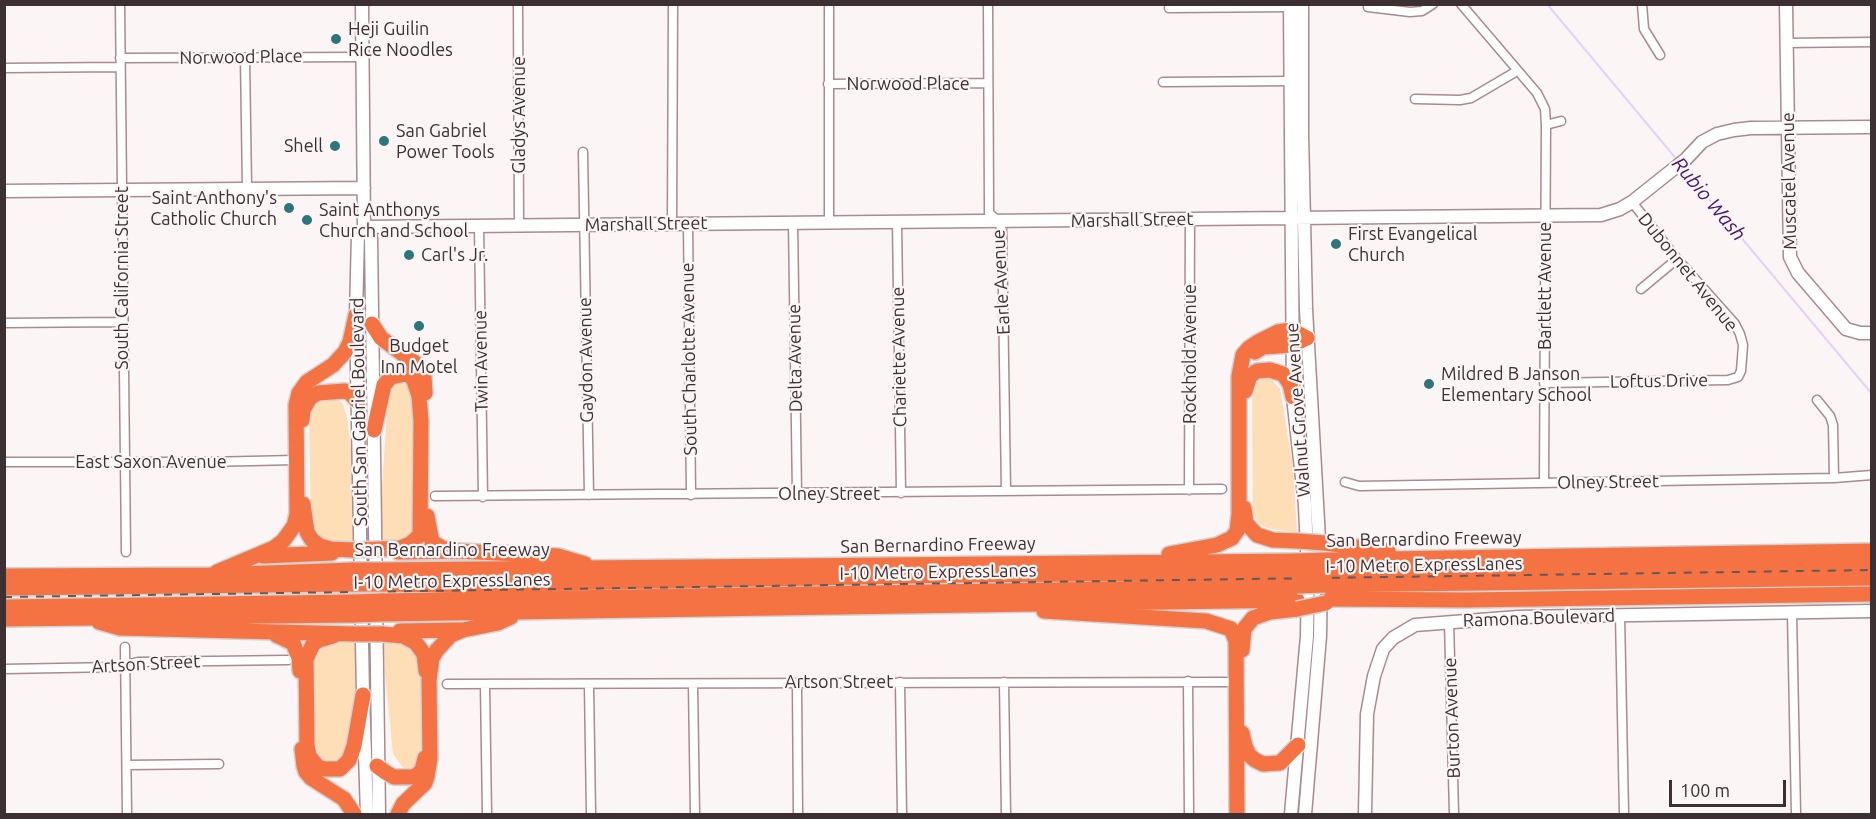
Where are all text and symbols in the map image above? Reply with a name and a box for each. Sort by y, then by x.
place label: Heji Guilin Rice Noodles [348,18,453,60]
marker: Heji Guilin Rice Noodles [329,32,343,46]
street label: Norwood Place [179,45,303,69]
street label: Gladys Avenue [508,56,530,174]
street label: Norwood Place [846,73,970,95]
street label: Muscatel Avenue [1777,112,1801,250]
place label: San Gabriel Power Tools [396,120,495,162]
marker: San Gabriel Power Tools [377,134,391,148]
place label: Shell [284,135,323,157]
marker: Shell [328,139,342,153]
water label: Rubio Wash [1667,152,1751,246]
street label: South California Street [111,186,133,370]
place label: Saint Anthony's Catholic Church [150,187,277,230]
place label: Saint Anthonys Church and School [319,199,468,242]
marker: Saint Anthony's Catholic Church [282,201,296,215]
street label: Marshall Street [1070,208,1194,232]
street label: Dubonnet Avenue [1634,208,1742,336]
street label: Marshall Street [584,212,708,236]
marker: Saint Anthonys Church and School [300,213,314,227]
street label: Bartlett Avenue [1534,222,1556,350]
place label: First Evangelical Church [1348,223,1478,266]
street label: Earle Avenue [987,229,1015,335]
marker: First Evangelical Church [1329,237,1343,251]
place label: Carl's Jr. [421,244,488,266]
marker: Carl's Jr. [402,248,416,262]
street label: South Charlotte Avenue [677,262,701,456]
street label: Rockhold Avenue [1179,284,1201,424]
street label: Chariette Avenue [887,287,911,427]
street label: South San Gabriel Boulevard [346,297,372,527]
street label: Gaydon Avenue [574,297,598,423]
street label: Delta Avenue [783,304,807,412]
street label: Twin Avenue [469,310,493,412]
marker: Budget Inn Motel [412,319,426,333]
street label: Walnut Grove Avenue [1281,322,1315,498]
place label: Budget Inn Motel [380,335,458,378]
place label: Mildred B Janson Elementary School [1441,363,1592,406]
street label: Loftus Drive [1610,369,1708,393]
marker: Mildred B Janson Elementary School [1422,377,1436,391]
street label: East Saxon Avenue [75,451,227,473]
street label: Olney Street [1557,470,1659,494]
street label: Olney Street [778,483,880,505]
street label: San Bernardino Freeway [1326,526,1522,552]
street label: San Bernardino Freeway [840,532,1036,558]
street label: San Bernardino Freeway [354,539,550,561]
street label: I-10 Metro ExpressLanes [1325,552,1523,578]
street label: I-10 Metro ExpressLanes [839,559,1037,585]
street label: I-10 Metro ExpressLanes [353,568,551,594]
street label: Ramona Boulevard [1462,605,1616,631]
street label: Artson Street [91,650,201,678]
street label: Burton Avenue [1439,657,1465,779]
street label: Artson Street [785,671,893,693]
scale bar [1672,768,1789,806]
text: 100 m [1680,780,1730,800]

